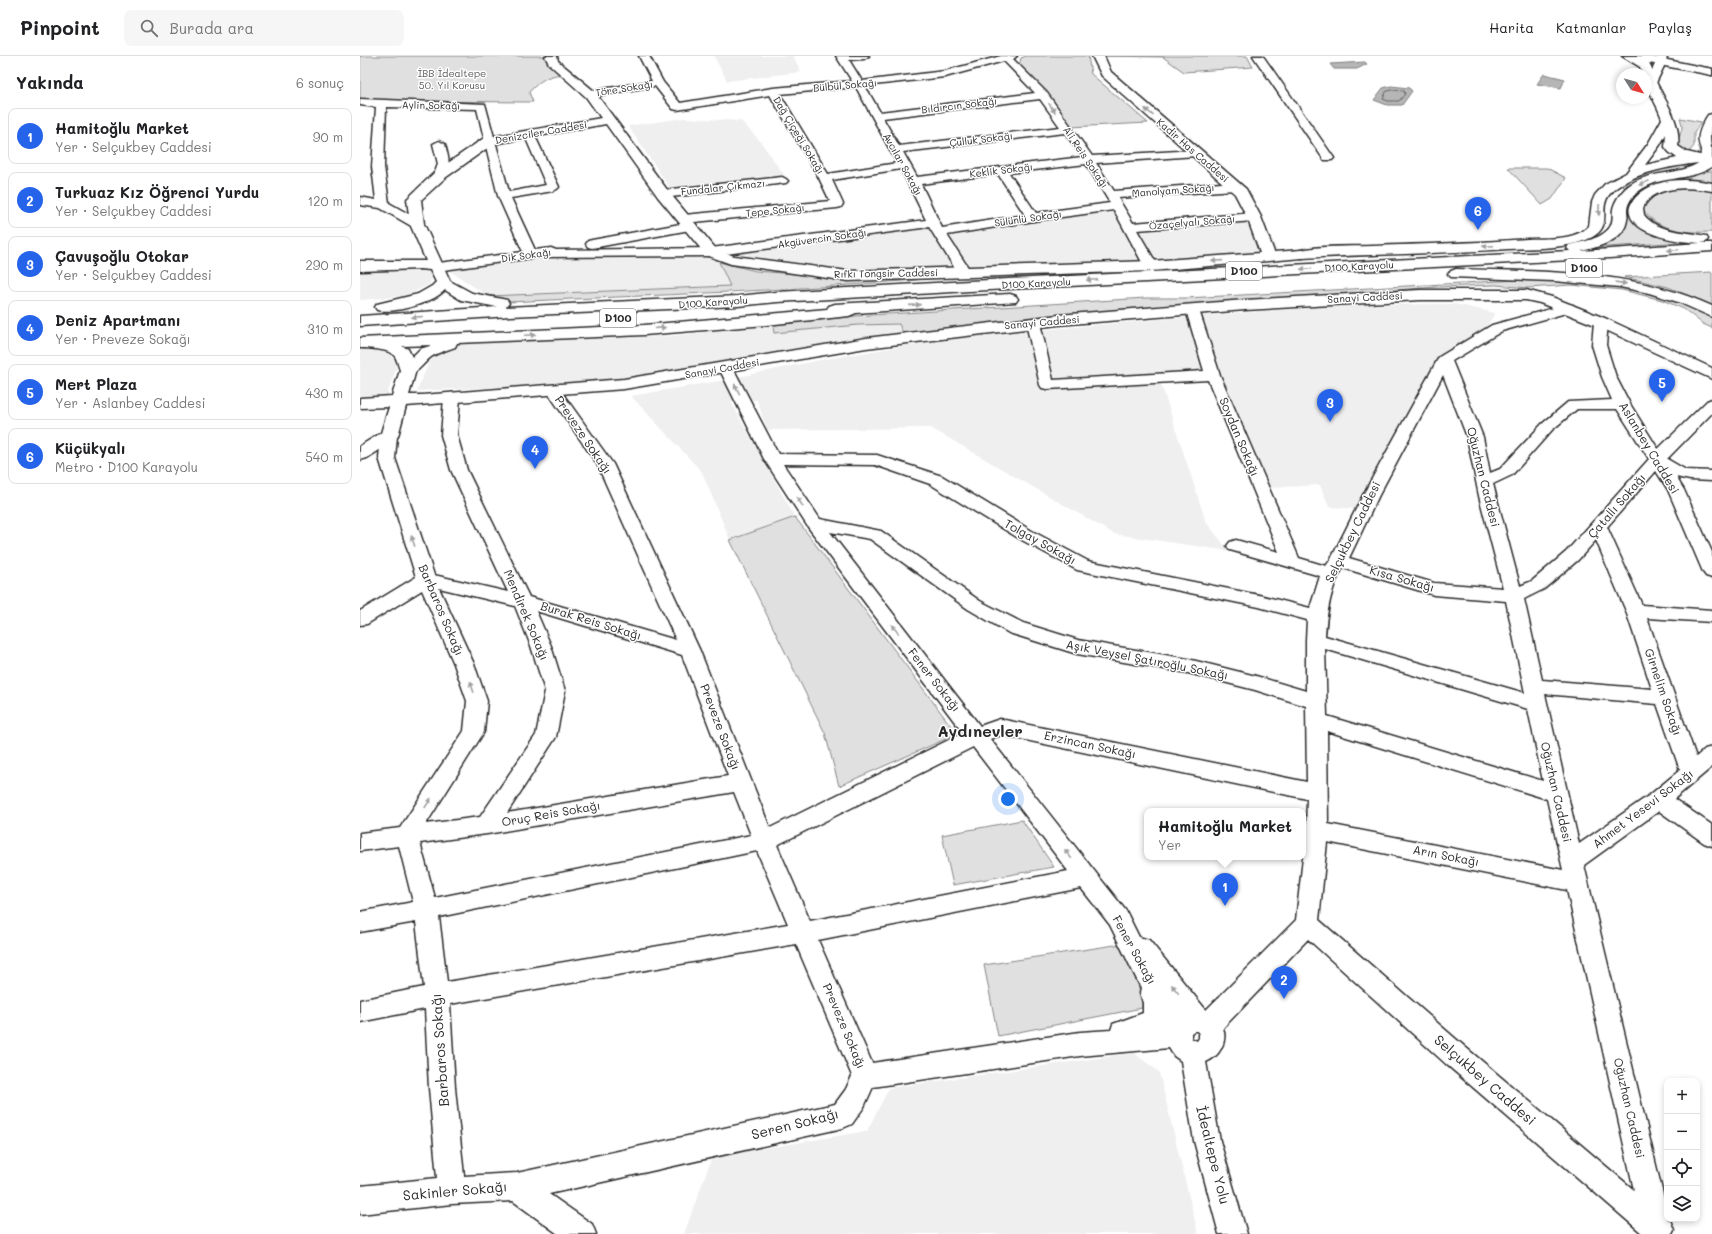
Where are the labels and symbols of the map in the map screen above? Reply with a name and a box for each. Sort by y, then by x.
park label: İBB İdealtepe 50. Yıl Korusu [418,66,486,92]
north arrow [1616,68,1652,104]
street label: Bülbül Sokağı [813,75,877,95]
street label: Töre Sokağı [594,77,654,99]
street label: Dağ Çiçeği Sokağı [770,93,828,177]
street label: Bıldırcın Sokağı [920,93,998,117]
street label: Aylin Sokağı [402,97,460,113]
one-way arrow [1048,103,1056,113]
one-way arrow [1144,108,1155,117]
street label: Kadir Has Caddesi [1154,115,1232,185]
street label: Denizciler Caddesi [494,117,588,147]
street label: Ali Reis Sokağı [1060,123,1112,191]
street label: Çulluk Sokağı [949,128,1013,150]
street label: Avcılar Sokağı [880,130,926,198]
street label: Keklik Sokağı [969,159,1033,181]
street label: Fundalar Çıkmazı [680,176,766,198]
street label: Manolyam Sokağı [1131,180,1215,200]
one-way arrow [1637,181,1649,187]
pin: 6 [1465,197,1491,230]
street label: Tepe Sokağı [745,200,805,220]
one-way arrow [1596,204,1602,217]
street label: Sülünlü Sokağı [993,206,1063,230]
street label: Özaçelyalı Sokağı [1148,211,1236,233]
street label: Akgüvercin Sokağı [777,225,867,251]
one-way arrow [1482,243,1494,250]
street label: Dik Sokağı [500,245,552,265]
one-way arrow [1667,246,1679,253]
street label: D100 Karayolu [1324,257,1394,275]
one-way arrow [1211,258,1223,265]
road number: D100 [1566,259,1602,277]
road number: D100 [1226,262,1262,280]
street label: Rıfkı Tongsir Caddesi [834,265,938,281]
one-way arrow [1300,265,1312,272]
street label: D100 Karayolu [1001,274,1071,292]
one-way arrow [1086,276,1098,283]
one-way arrow [1615,280,1627,286]
street label: Sanayi Caddesi [1327,288,1403,306]
street label: D100 Karayolu [678,293,748,311]
one-way arrow [909,302,922,308]
road number: D100 [600,309,636,327]
street label: Sanayi Caddesi [1004,312,1080,332]
one-way arrow [411,314,423,321]
one-way arrow [654,325,666,332]
one-way arrow [524,331,536,338]
street label: Sanayi Caddesi [684,355,760,381]
pin: 5 [1649,369,1675,402]
one-way arrow [734,383,740,395]
pin: 3 [1317,389,1343,422]
street label: Preveze Sokağı [552,392,616,477]
street label: Soydan Sokağı [1216,395,1264,478]
street label: Aslanbey Caddesi [1616,399,1684,496]
street label: Oğuzhan Caddesi [1464,425,1504,528]
pin: 4 [522,436,548,469]
street label: Çatallı Sokağı [1584,470,1649,541]
street label: Selçukbey Caddesi [1321,478,1384,585]
one-way arrow [796,497,804,508]
street label: Tolgay Sokağı [1002,515,1079,567]
one-way arrow [410,535,416,547]
street label: Kısa Sokağı [1368,561,1437,595]
street label: Barbaros Sokağı [416,562,468,658]
street label: Mendirek Sokağı [501,567,553,662]
street label: Burak Reis Sokağı [539,597,644,643]
one-way arrow [891,623,899,634]
street label: Aşık Veysel Şatıroğlu Sokağı [1065,635,1230,683]
street label: Fener Sokağı [905,644,965,714]
street label: Girnelim Sokağı [1642,646,1686,737]
one-way arrow [469,681,475,693]
street label: Preveze Sokağı [697,681,745,772]
district label: Aydınevler [937,720,1023,741]
street label: Erzincan Sokağı [1043,726,1138,762]
street label: Oğuzhan Caddesi [1538,740,1576,844]
street label: Ahmet Yesevi Sokağı [1589,765,1696,851]
your location [998,789,1018,809]
street label: Oruç Reis Sokağı [500,796,601,830]
one-way arrow [424,798,432,808]
street label: Arın Sokağı [1412,841,1481,869]
one-way arrow [1064,848,1073,859]
pin: 1 [1212,873,1238,906]
street label: Fener Sokağı [1109,912,1160,987]
pin: 2 [1271,966,1297,999]
street label: Preveze Sokağı [820,981,870,1071]
one-way arrow [1171,984,1179,994]
street label: Barbaros Sokağı [426,993,453,1107]
street label: Selçukbey Caddesi [1430,1030,1540,1129]
street label: Oğuzhan Caddesi [1611,1056,1649,1160]
street label: Seren Sokağı [749,1103,841,1144]
street label: İdealtepe Yolu [1192,1103,1235,1206]
street label: Sakinler Sokağı [402,1176,508,1205]

